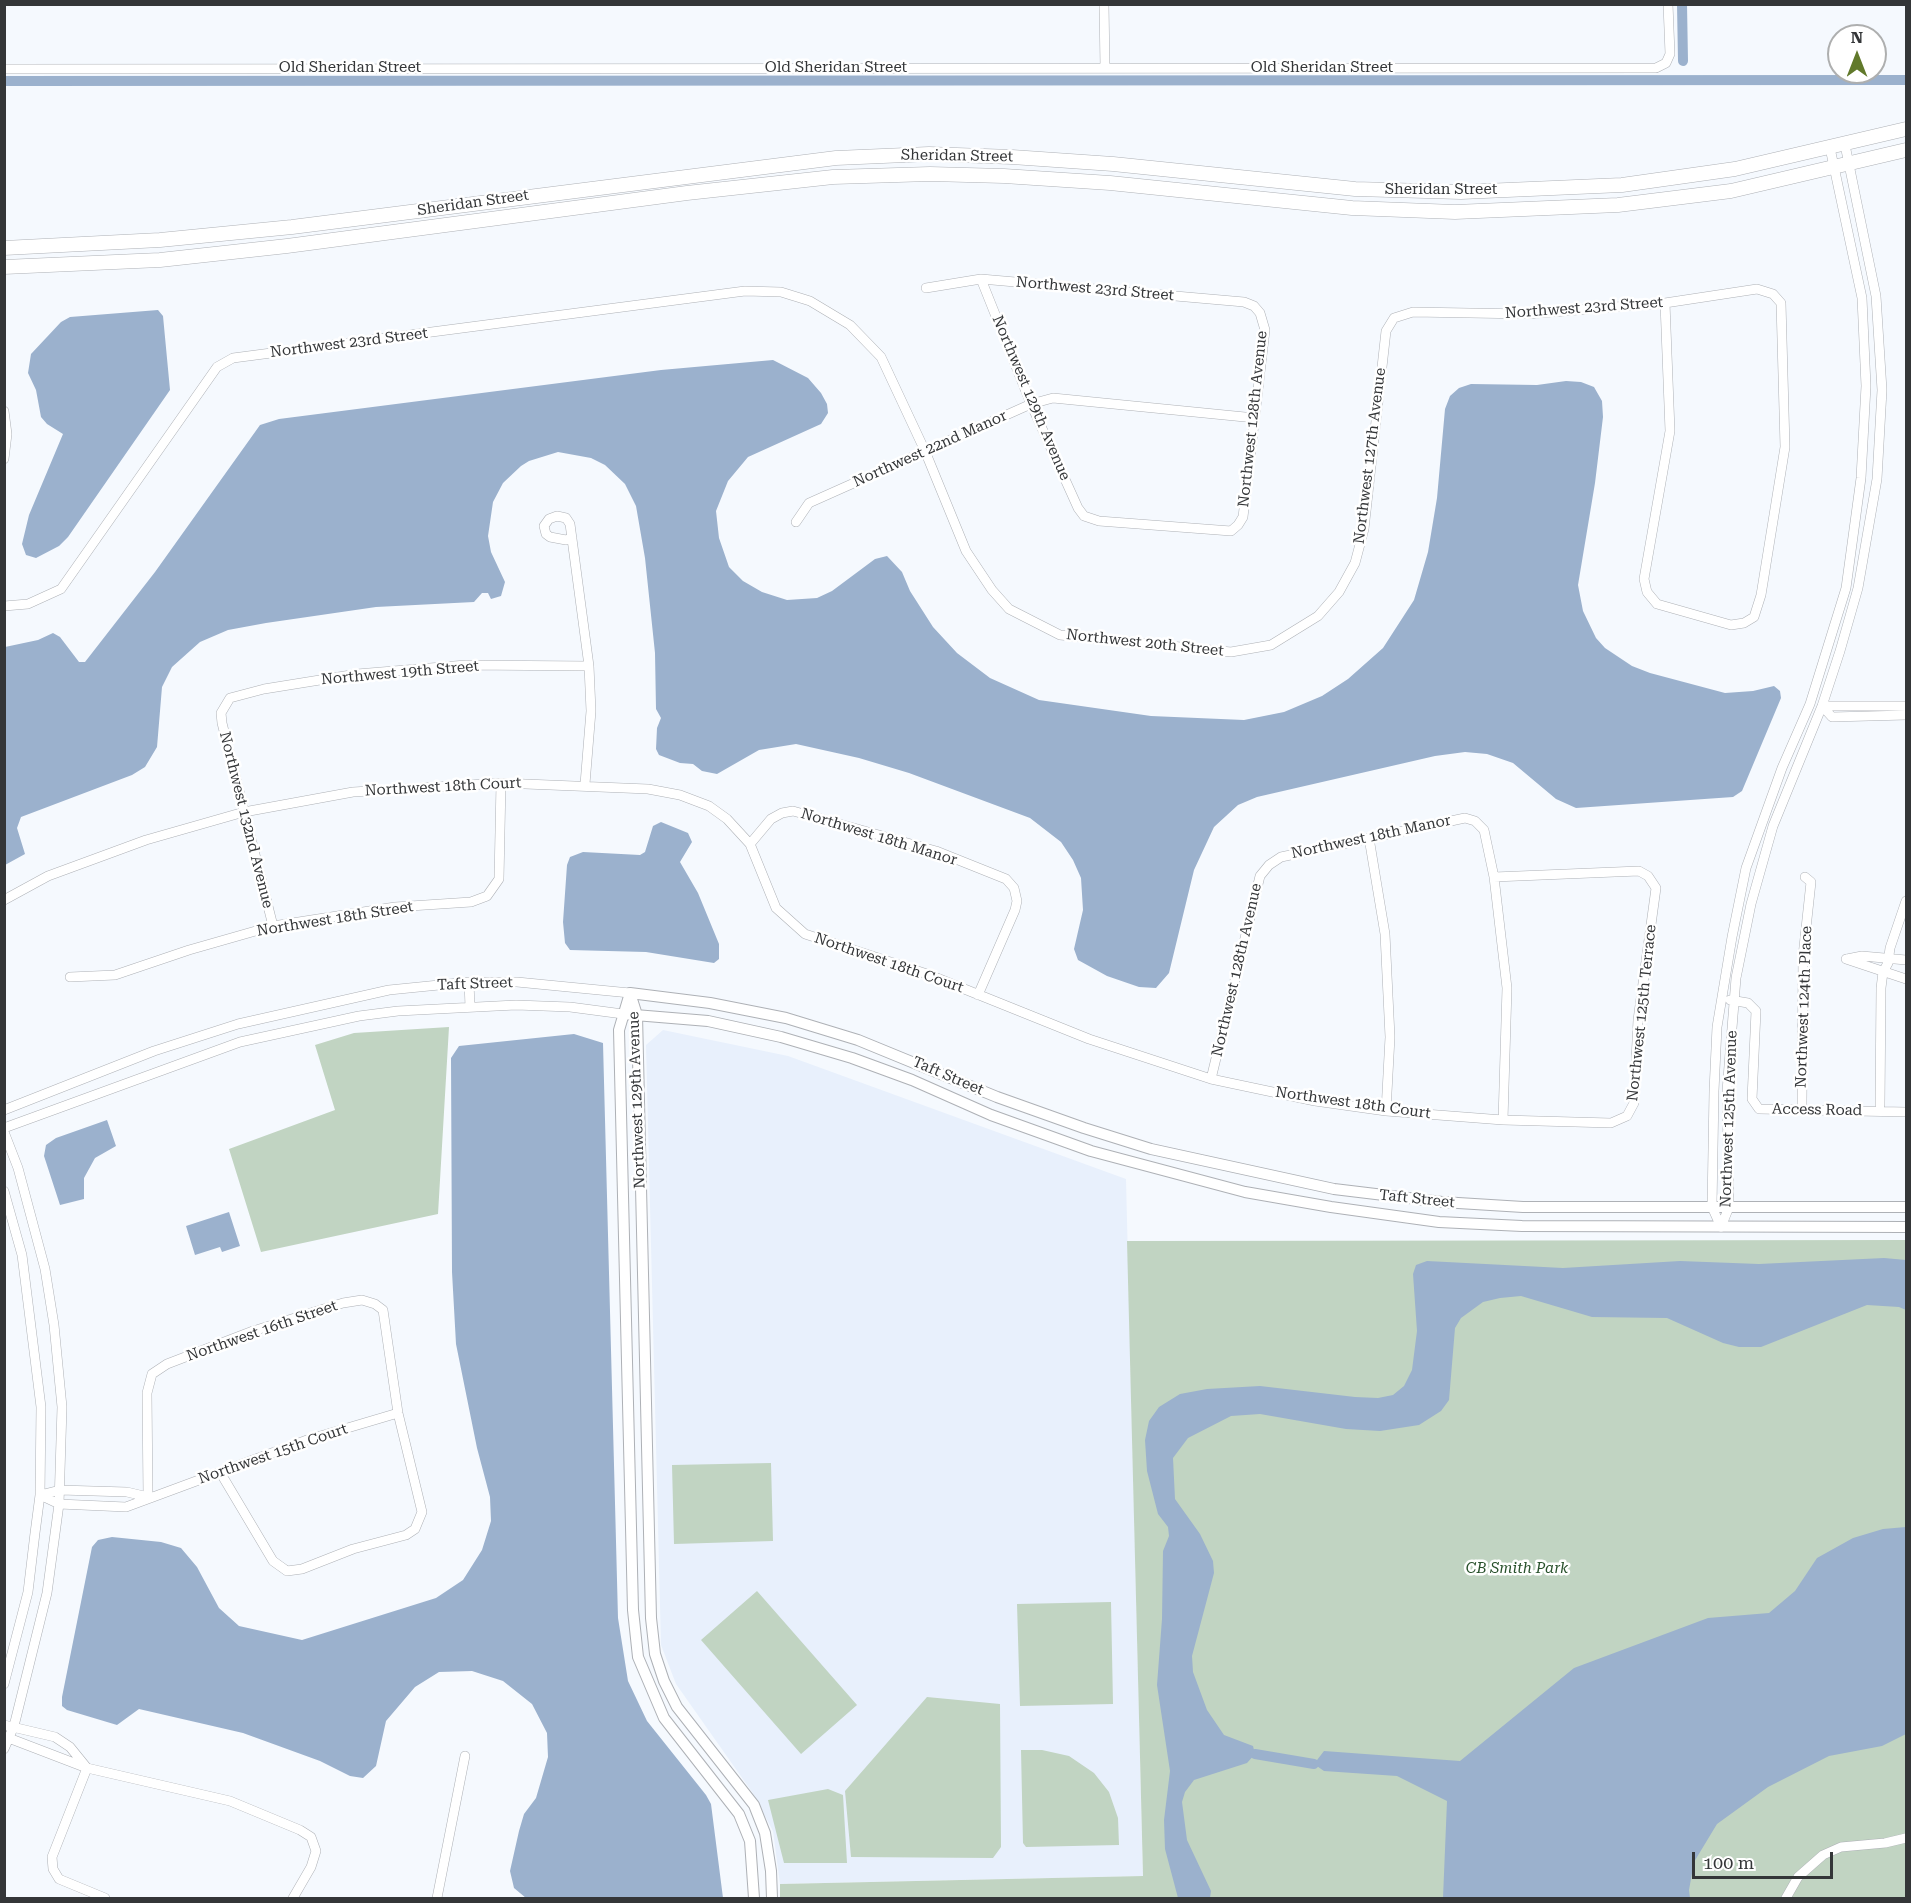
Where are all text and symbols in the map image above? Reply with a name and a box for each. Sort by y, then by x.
north arrow [1827,24,1887,84]
text: N [1851,28,1863,47]
street label: Old Sheridan Street [279,59,421,77]
street label: Old Sheridan Street [765,59,907,77]
street label: Old Sheridan Street [1251,59,1393,77]
street label: Sheridan Street [901,146,1013,166]
street label: Sheridan Street [1385,181,1497,199]
street label: Sheridan Street [416,186,530,220]
street label: Northwest 23rd Street [1015,273,1175,305]
street label: Northwest 23rd Street [1504,293,1664,323]
street label: Northwest 129th Avenue [988,313,1074,483]
street label: Northwest 23rd Street [269,324,429,362]
street label: Northwest 128th Avenue [1235,330,1271,508]
street label: Northwest 127th Avenue [1350,367,1390,545]
street label: Northwest 22nd Manor [850,407,1010,491]
street label: Northwest 20th Street [1065,626,1225,660]
street label: Northwest 19th Street [320,657,480,689]
street label: Northwest 132nd Avenue [215,730,277,910]
street label: Northwest 18th Court [364,774,522,800]
street label: Northwest 18th Manor [799,805,959,869]
street label: Northwest 18th Manor [1290,811,1452,863]
street label: Northwest 128th Avenue [1208,882,1266,1058]
street label: Northwest 18th Street [255,898,415,940]
street label: Northwest 125th Terrace [1624,924,1660,1102]
street label: Northwest 124th Place [1792,925,1816,1089]
street label: Northwest 18th Court [812,929,966,997]
street label: Taft Street [437,974,513,994]
street label: Northwest 129th Avenue [625,1011,649,1189]
street label: Northwest 125th Avenue [1717,1030,1741,1208]
street label: Taft Street [910,1053,986,1099]
street label: Northwest 18th Court [1274,1083,1432,1123]
street label: Access Road [1772,1100,1862,1120]
street label: Taft Street [1378,1186,1456,1212]
street label: Northwest 16th Street [184,1297,340,1365]
street label: Northwest 15th Court [196,1420,350,1488]
park label: CB Smith Park [1466,1560,1568,1578]
scale bar [1695,1840,1836,1878]
text: 100 m [1703,1852,1754,1873]

